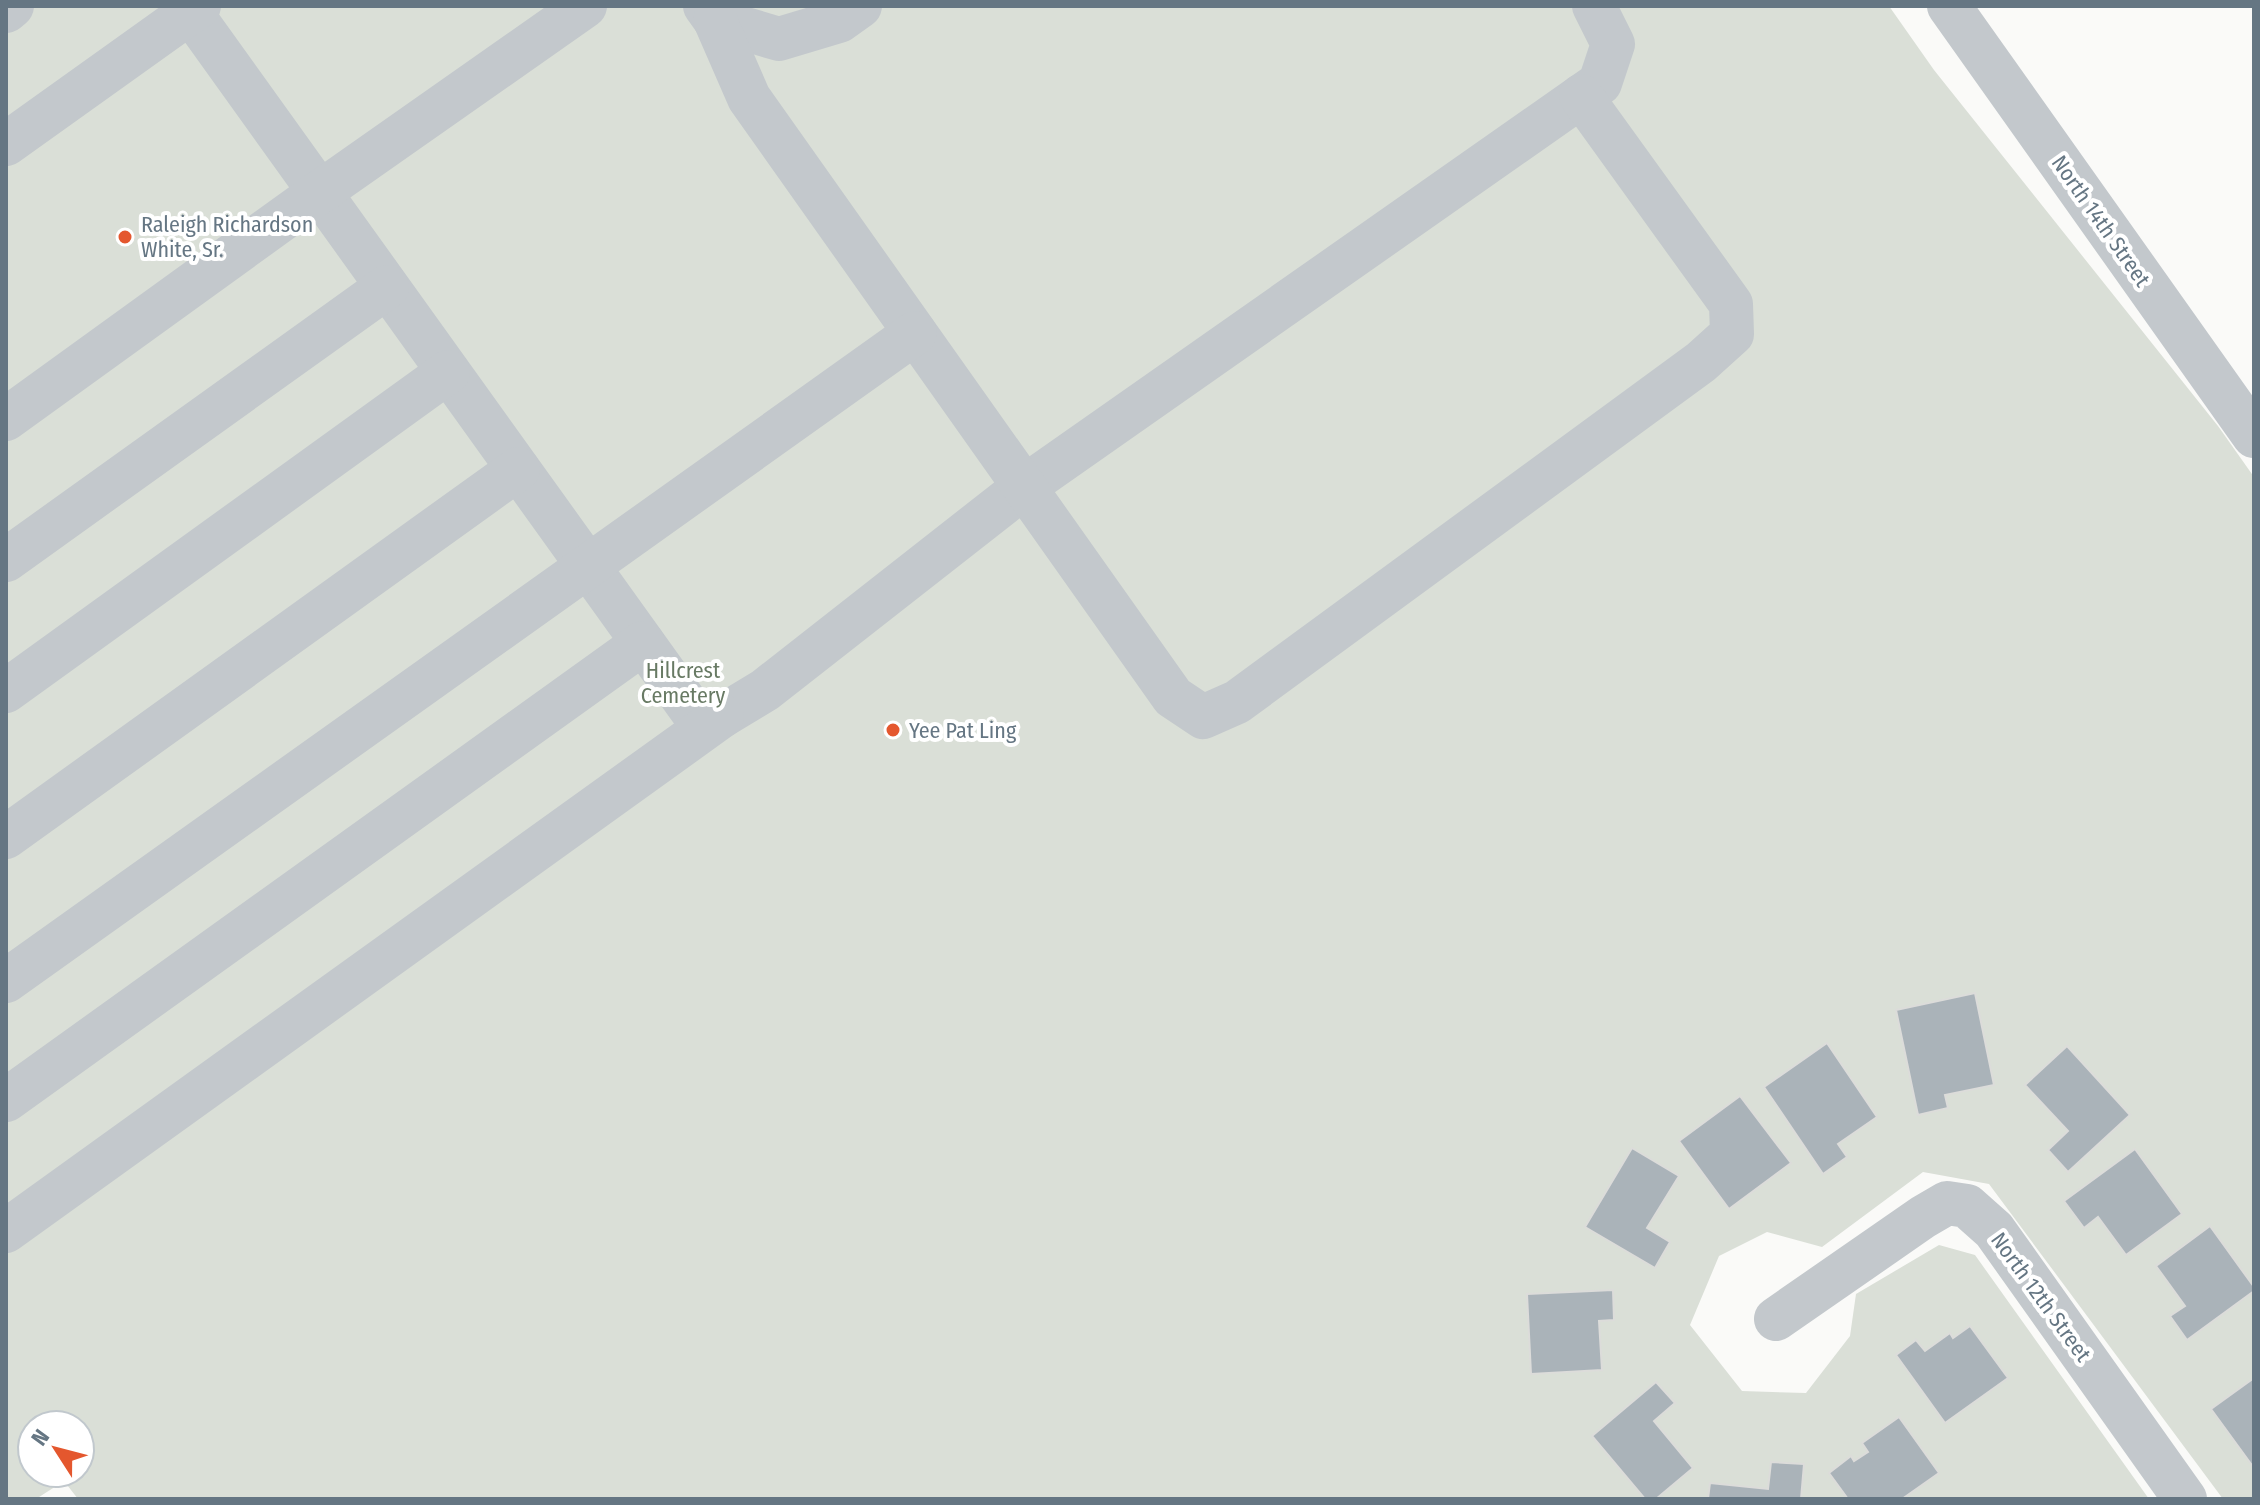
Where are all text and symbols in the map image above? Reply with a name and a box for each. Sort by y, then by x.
street label: North 14th Street [2046,150,2157,292]
place label: Raleigh Richardson White, Sr. [141,211,313,263]
marker: Raleigh Richardson White, Sr. [116,228,134,246]
park label: Hillcrest Cemetery [641,657,725,709]
place label: Yee Pat Ling [909,717,1017,744]
marker: Yee Pat Ling [884,721,902,739]
street label: North 12th Street [1985,1227,2097,1367]
north arrow [16,1409,96,1489]
text: N [25,1424,55,1451]

